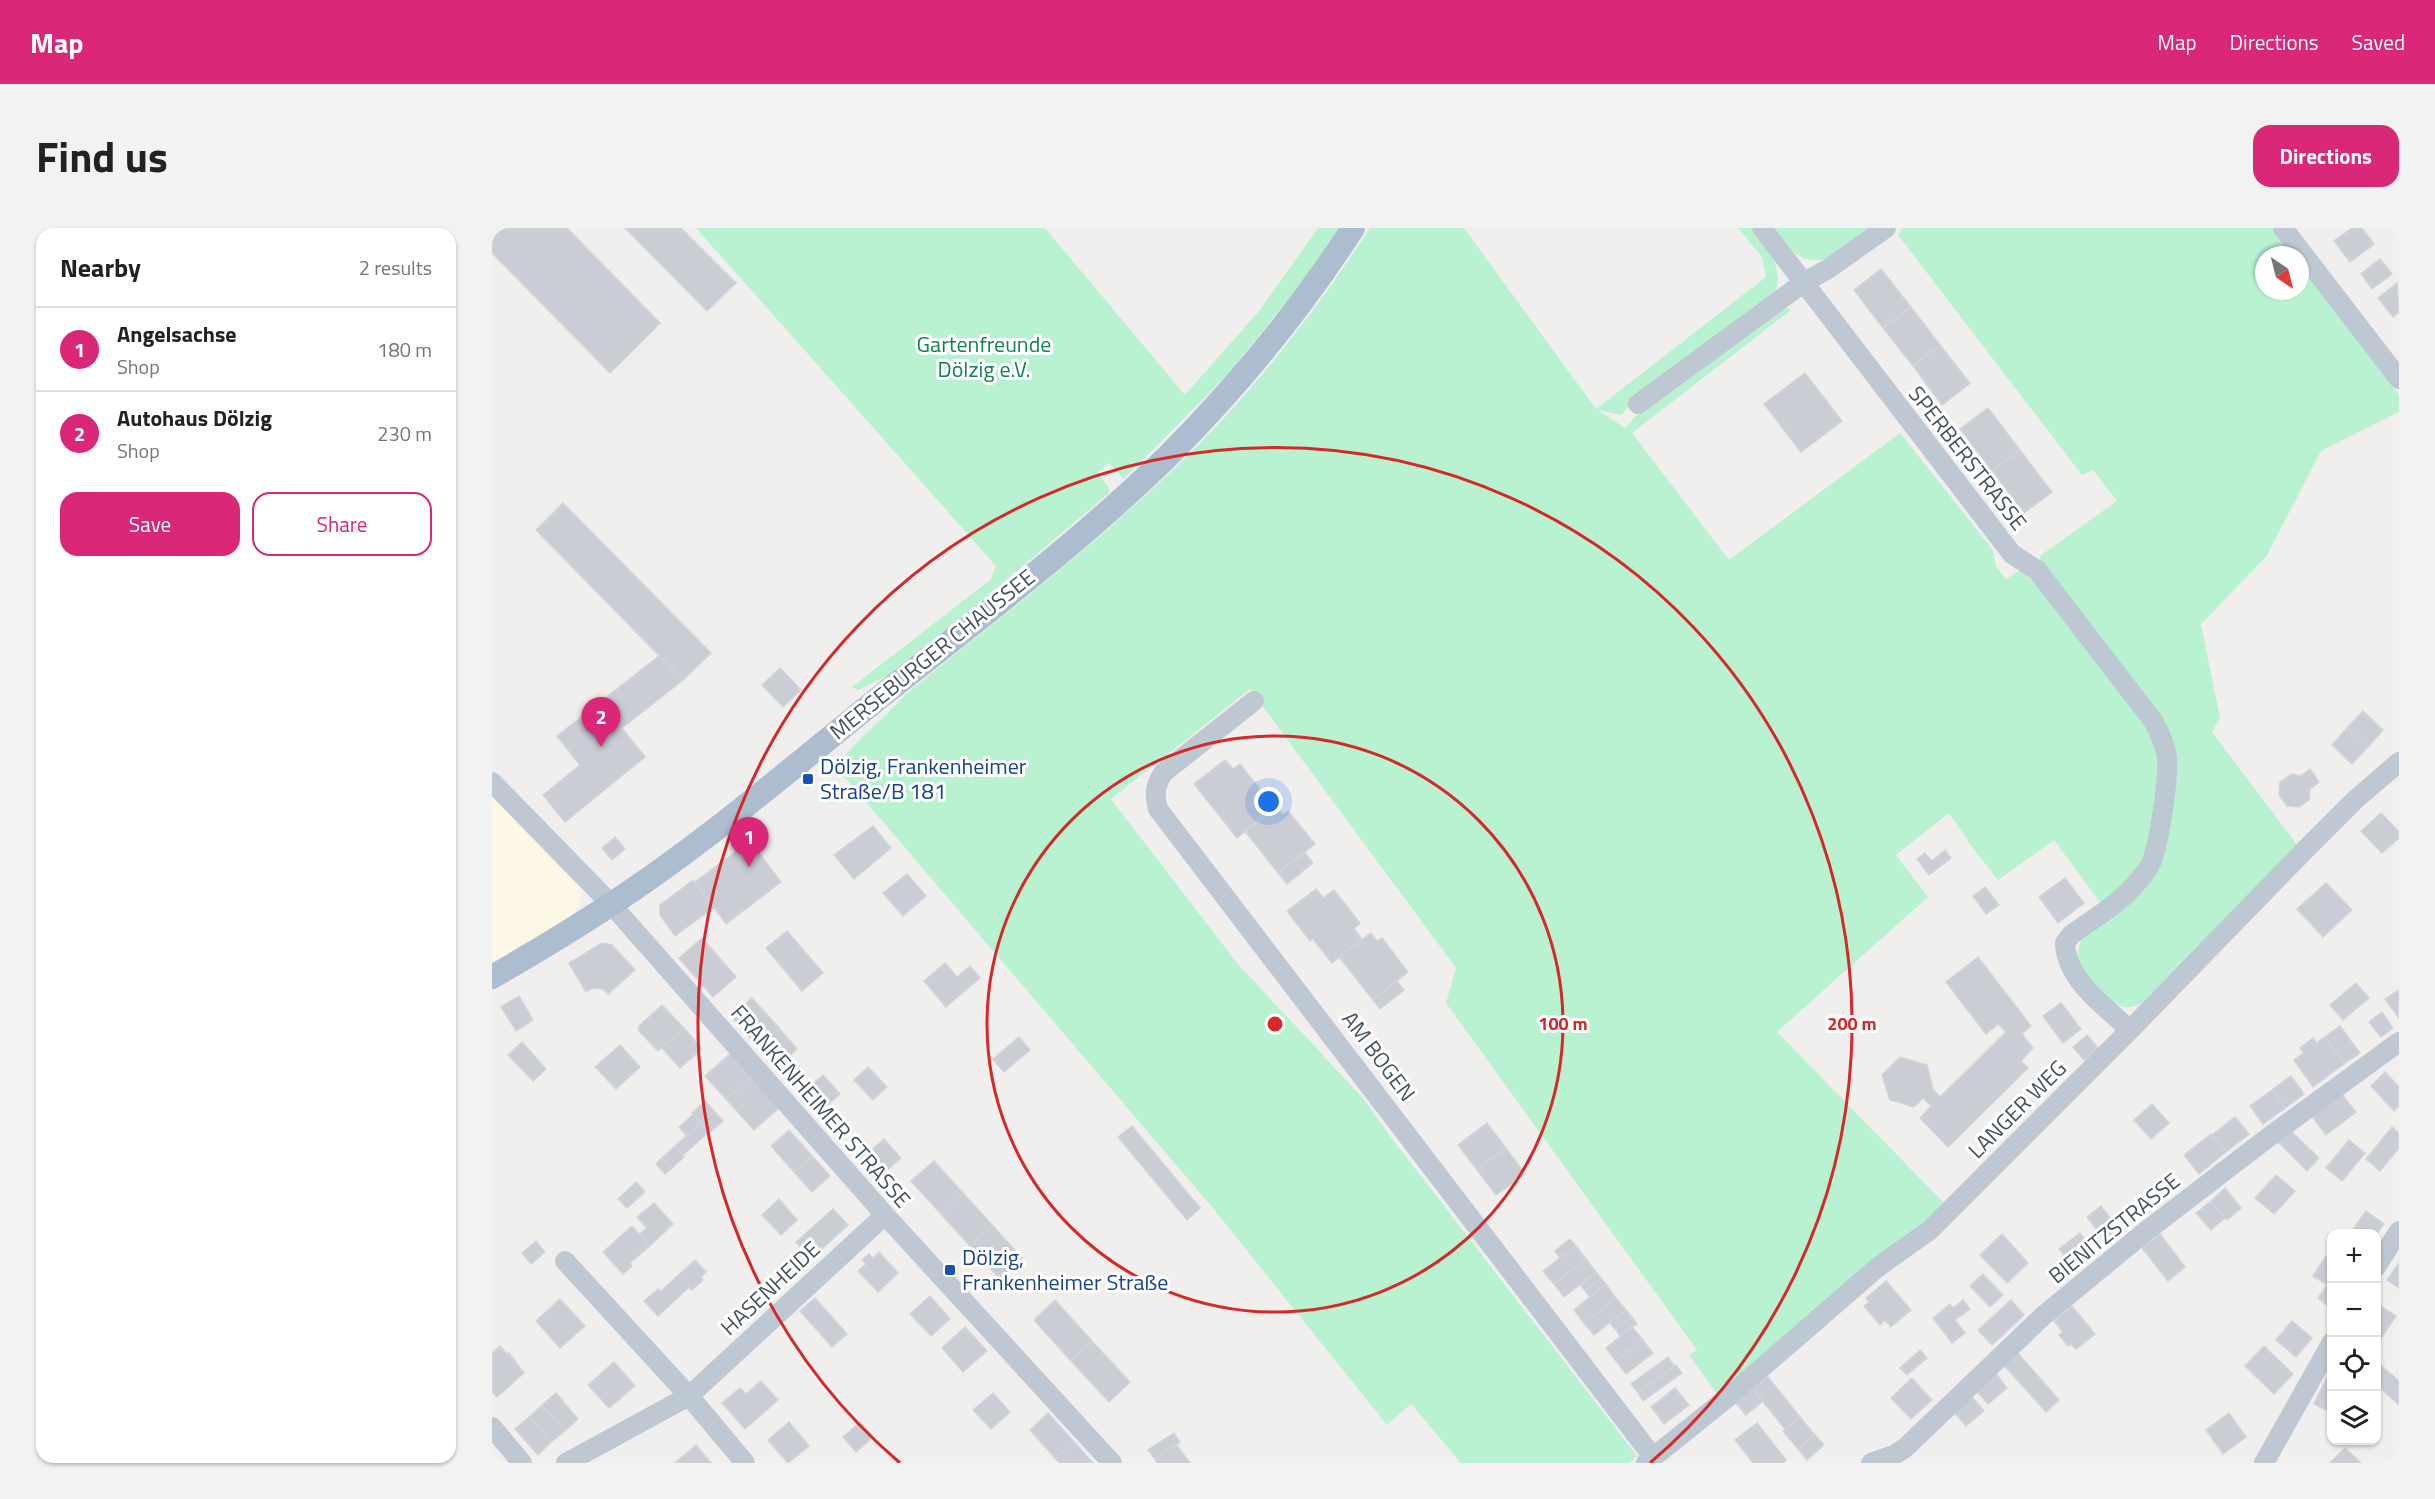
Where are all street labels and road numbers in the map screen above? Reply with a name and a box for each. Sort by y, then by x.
street label: SPERBERSTRASSE [1900,378,2036,538]
street label: MERSEBURGER CHAUSSEE [822,560,1042,748]
street label: FRANKENHEIMER STRASSE [723,997,919,1215]
street label: AM BOGEN [1334,1004,1424,1108]
street label: LANGER WEG [1960,1052,2074,1166]
street label: BIENITZSTRASSE [2041,1164,2187,1292]
street label: HASENHEIDE [712,1233,828,1343]

